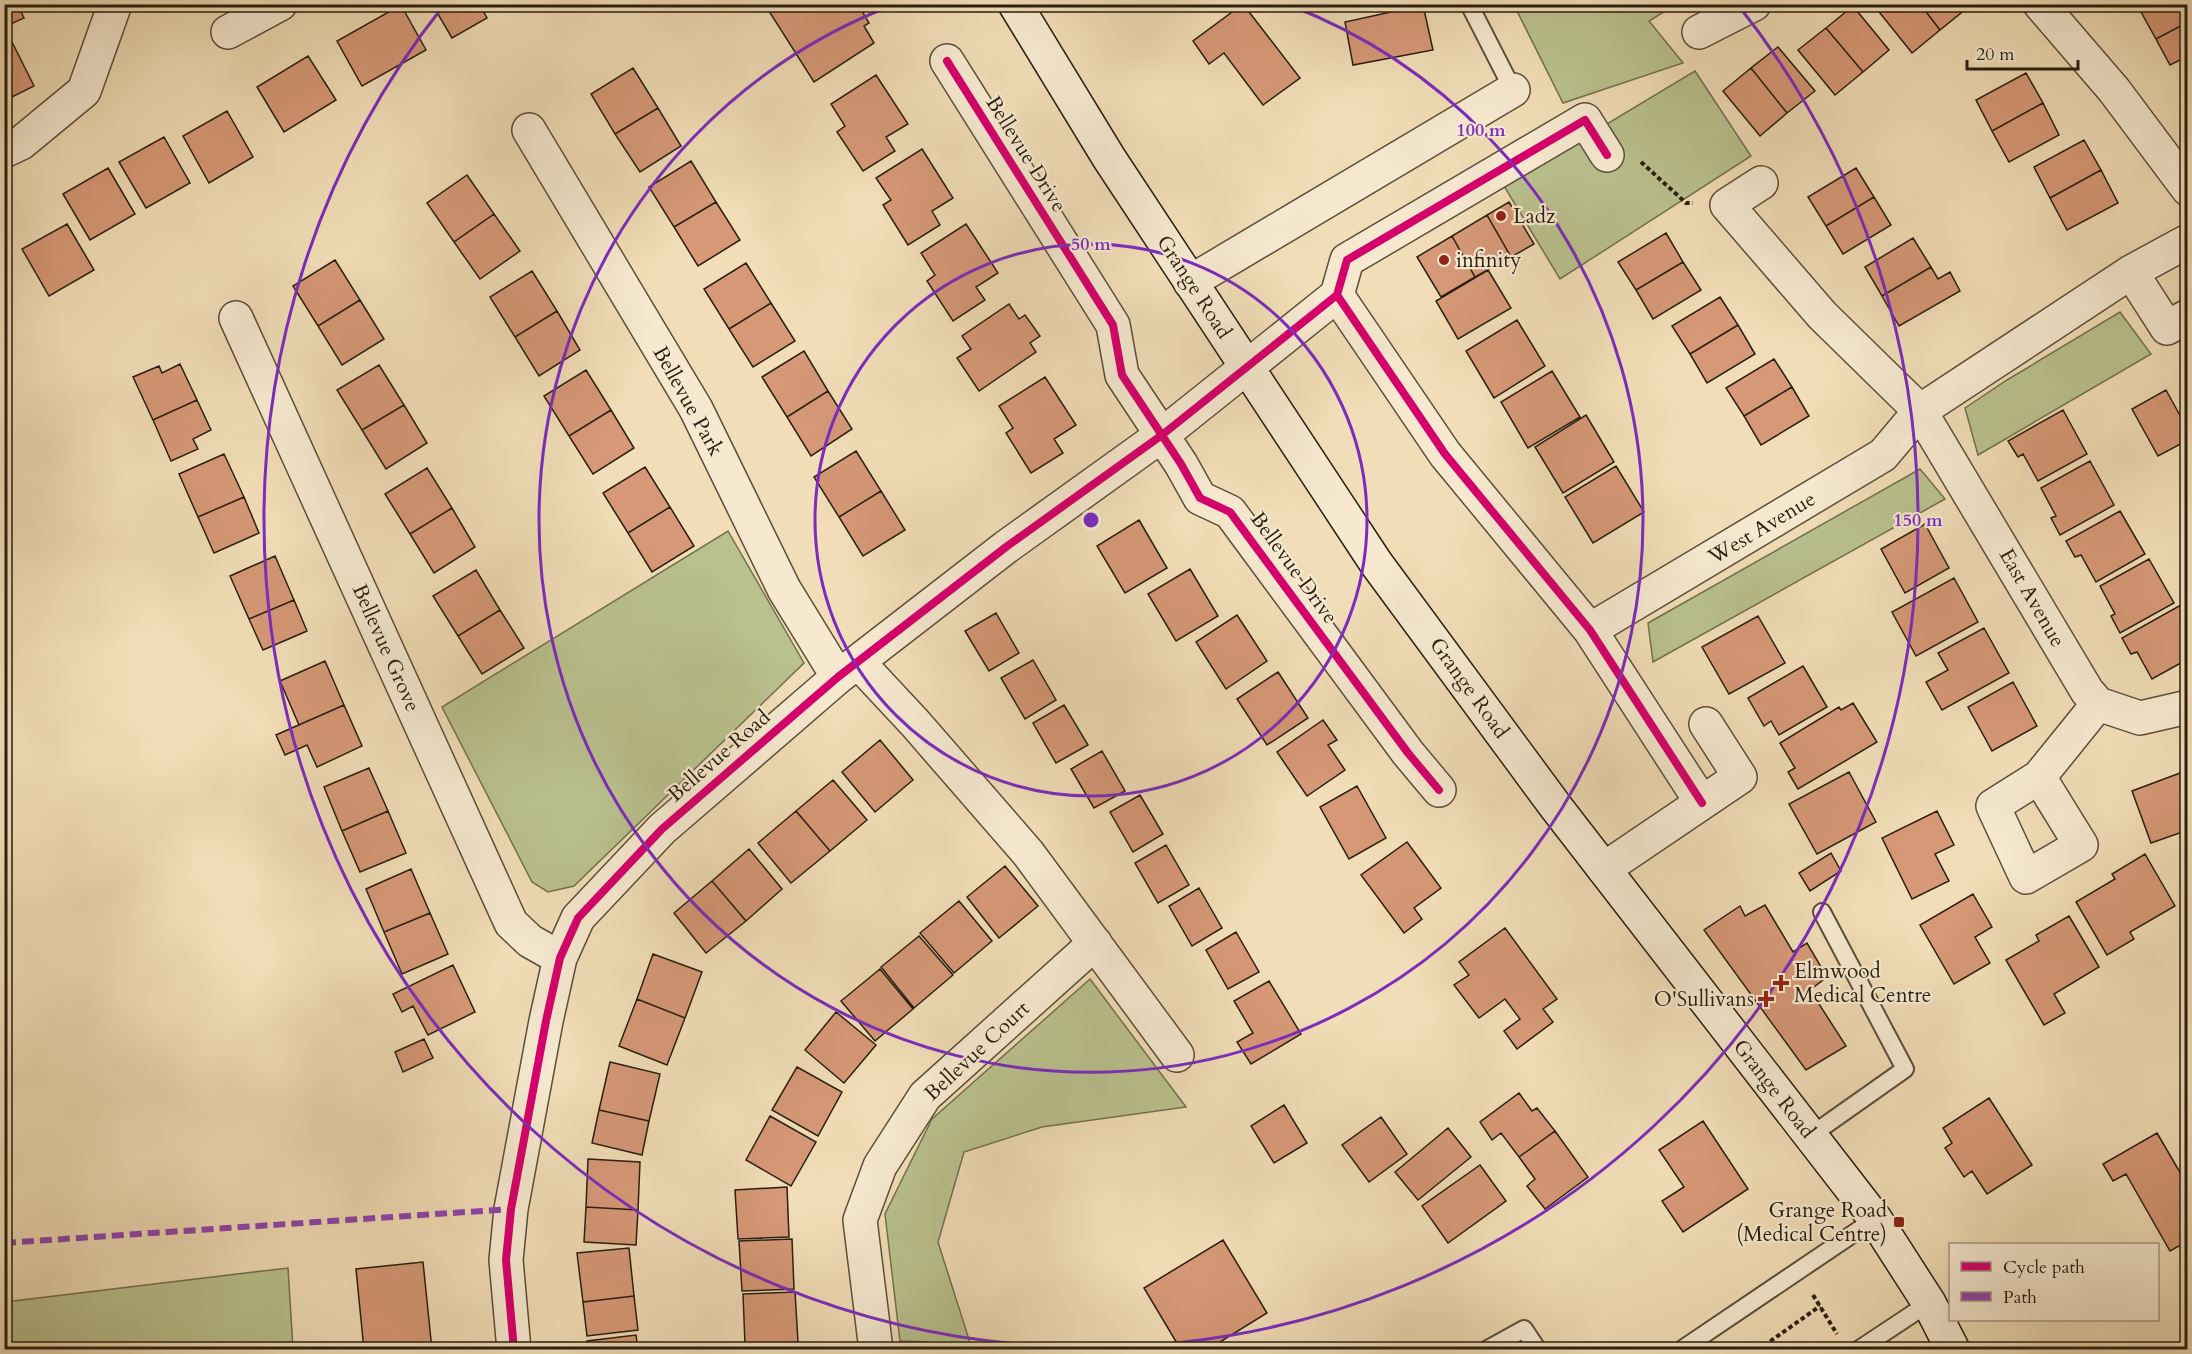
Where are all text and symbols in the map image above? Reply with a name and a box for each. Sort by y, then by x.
scale bar [1967,33,2078,71]
text: 20 m [1976,42,2015,67]
street label: Bellevue Drive [979,90,1073,218]
text: 100 m [1456,118,1506,143]
place label: Ladz [1513,202,1556,231]
marker: Ladz [1494,209,1508,223]
street label: Grange Road [1150,229,1238,345]
text: 50 m [1071,232,1111,257]
place label: infinity [1456,246,1521,275]
marker: infinity [1437,253,1451,267]
street label: Bellevue Park [646,341,731,462]
street label: West Avenue [1702,485,1821,572]
street label: Bellevue Drive [1243,506,1345,630]
text: 150 m [1893,508,1943,533]
centre of rings [1081,510,1101,530]
street label: East Avenue [1992,543,2072,653]
street label: Bellevue Grove [345,579,427,717]
street label: Grange Road [1422,632,1516,744]
street label: Bellevue Road [661,703,777,809]
place label: Elmwood Medical Centre [1794,957,1931,1010]
marker: Elmwood Medical Centre [1772,974,1790,992]
place label: O'Sullivans [1654,985,1754,1014]
marker: O'Sullivans [1759,992,1773,1006]
street label: Bellevue Court [918,994,1036,1108]
street label: Grange Road [1726,1033,1822,1145]
place label: Grange Road (Medical Centre) [1736,1196,1887,1249]
marker: Grange Road (Medical Centre) [1892,1215,1906,1229]
legend [1949,1243,2159,1321]
text: Cycle path [2003,1255,2085,1280]
text: Path [2003,1285,2037,1310]

